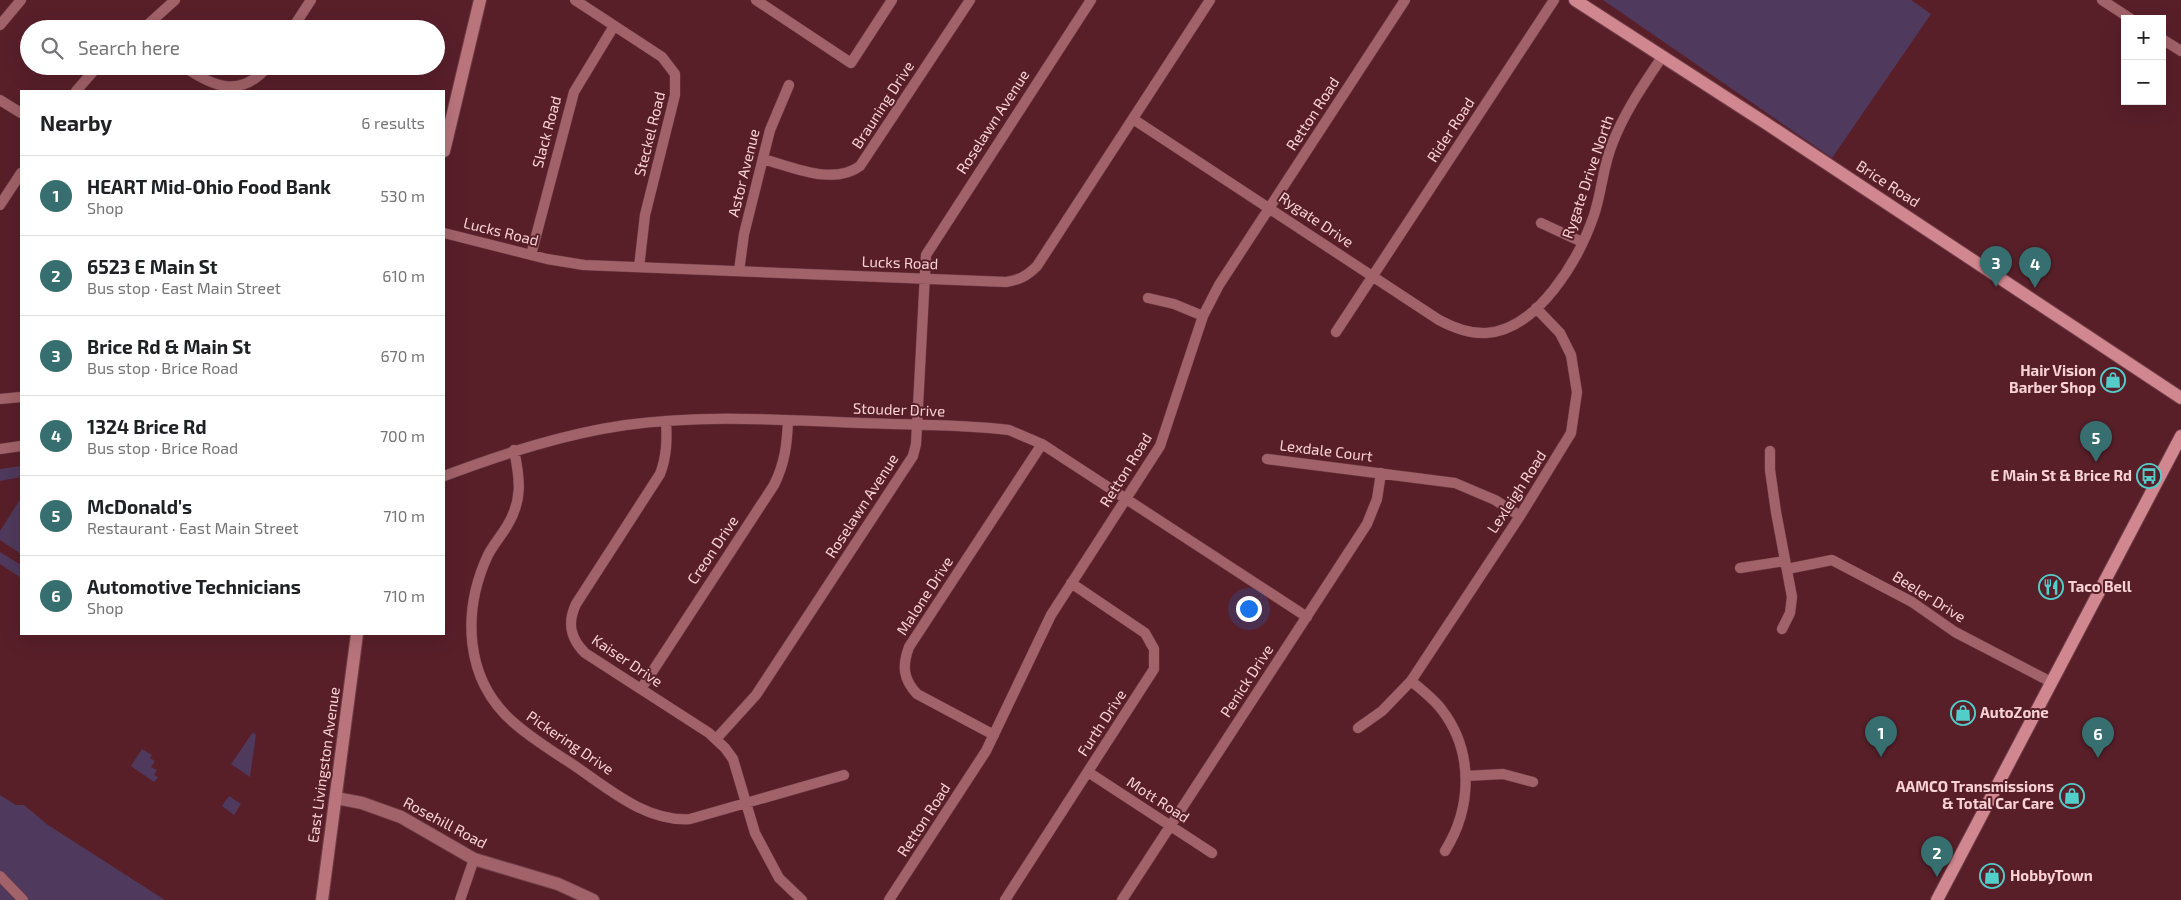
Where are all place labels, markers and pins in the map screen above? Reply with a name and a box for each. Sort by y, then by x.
pin: 3 [1980,246,2012,287]
pin: 4 [2019,247,2051,288]
place label: Hair Vision Barber Shop [2009,361,2096,396]
shop icon: Hair Vision Barber Shop [2100,367,2126,393]
pin: 5 [2080,421,2112,462]
bus stop icon: E Main St & Brice Rd [2136,463,2162,489]
place label: E Main St & Brice Rd [1991,466,2132,484]
restaurant icon: Taco Bell [2038,574,2064,600]
place label: Taco Bell [2068,577,2132,595]
shop icon: AutoZone [1950,700,1976,726]
place label: AutoZone [1980,703,2049,721]
pin: 1 [1865,716,1897,757]
pin: 6 [2082,717,2114,758]
place label: AAMCO Transmissions & Total Car Care [1896,777,2054,812]
shop icon: AAMCO Transmissions & Total Car Care [2059,783,2085,809]
pin: 2 [1921,836,1953,877]
shop icon: HobbyTown [1979,863,2005,889]
place label: HobbyTown [2010,866,2093,885]

